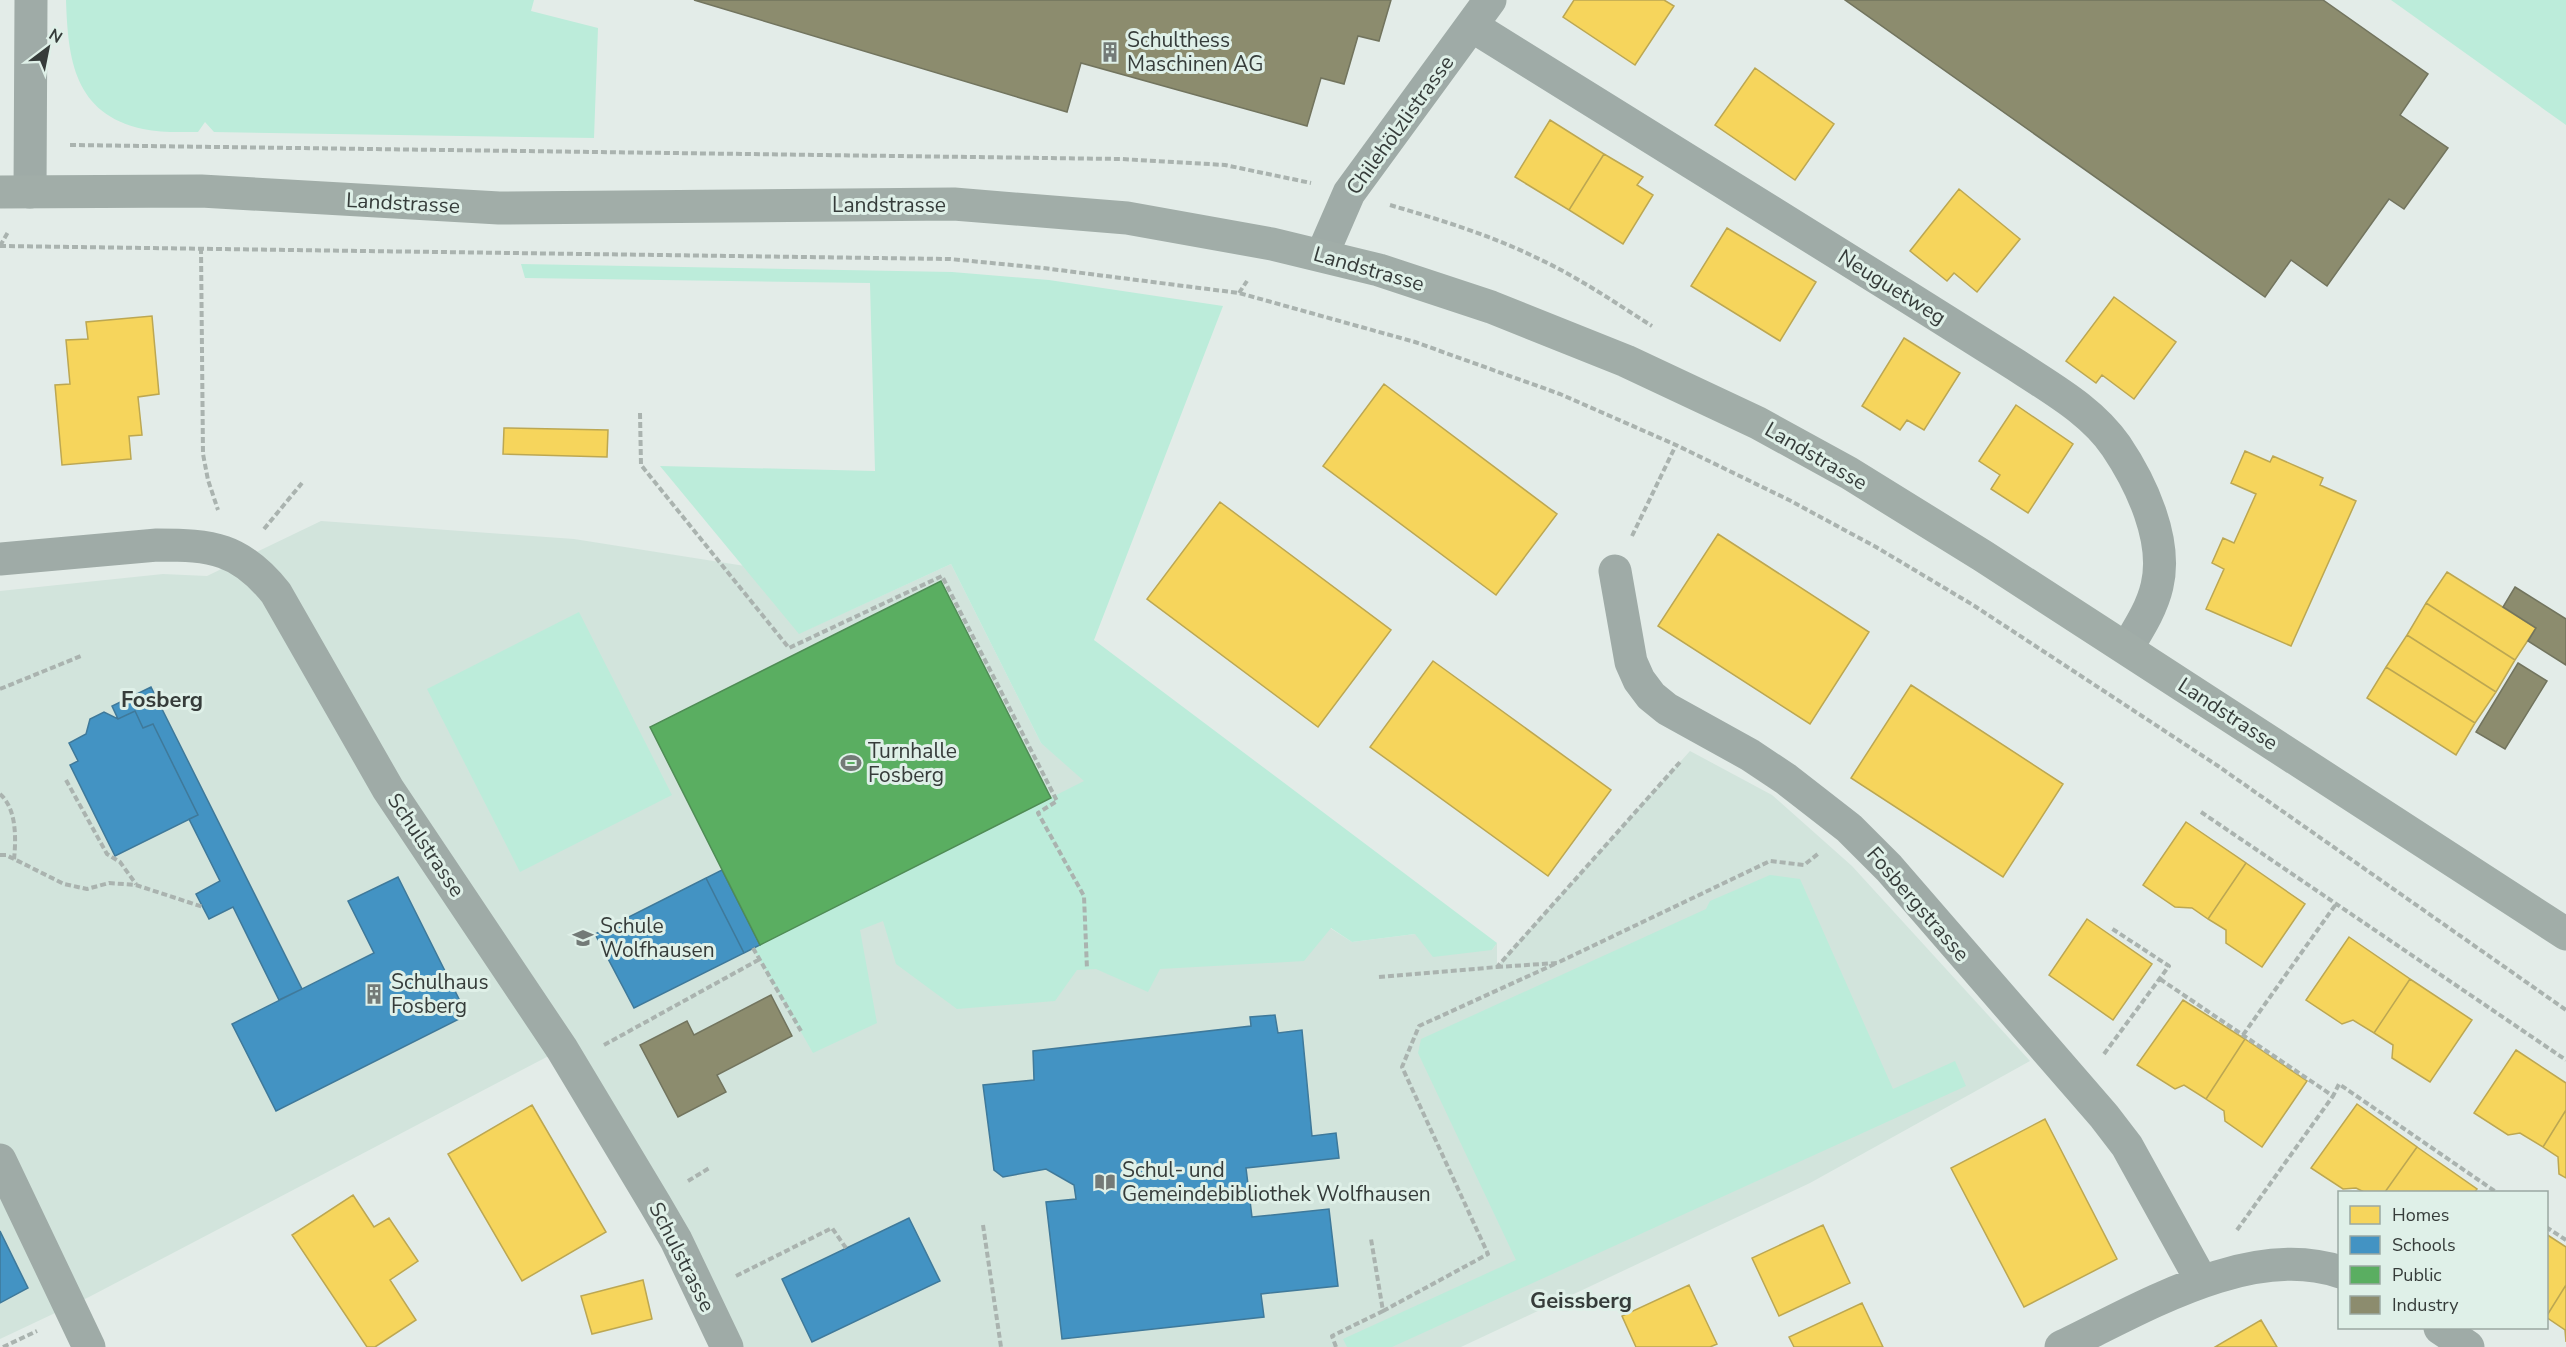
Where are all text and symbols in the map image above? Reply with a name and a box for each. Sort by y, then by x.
north arrow [18,18,78,78]
text: N [45,24,66,49]
place label: Schulthess Maschinen AG [1127,26,1263,78]
building icon: Schulthess Maschinen AG [1098,40,1122,64]
street label: Chilehölzlistrasse [1340,50,1460,200]
street label: Landstrasse [345,186,461,220]
street label: Landstrasse [832,191,946,219]
street label: Landstrasse [1310,240,1428,298]
street label: Neuguetweg [1833,243,1951,331]
street label: Landstrasse [1760,415,1872,497]
street label: Landstrasse [2173,671,2283,757]
district label: Fosberg [121,685,203,715]
place label: Turnhalle Fosberg [868,737,957,789]
sports icon: Turnhalle Fosberg [839,751,863,775]
street label: Schulstrasse [381,788,471,902]
street label: Fosbergstrasse [1860,841,1976,967]
place label: Schule Wolfhausen [600,912,715,964]
school or university icon: Schule Wolfhausen [571,926,595,950]
place label: Schulhaus Fosberg [391,968,489,1020]
building icon: Schulhaus Fosberg [362,982,386,1006]
place label: Schul- und Gemeindebibliothek Wolfhausen [1122,1156,1431,1208]
library icon: Schul- und Gemeindebibliothek Wolfhausen [1093,1170,1117,1194]
legend [2338,1191,2548,1329]
street label: Schulstrasse [642,1197,722,1317]
text: Homes [2392,1203,2449,1227]
text: Schools [2392,1233,2456,1257]
text: Public [2392,1263,2442,1287]
district label: Geissberg [1530,1286,1632,1316]
text: Industry [2392,1293,2459,1317]

